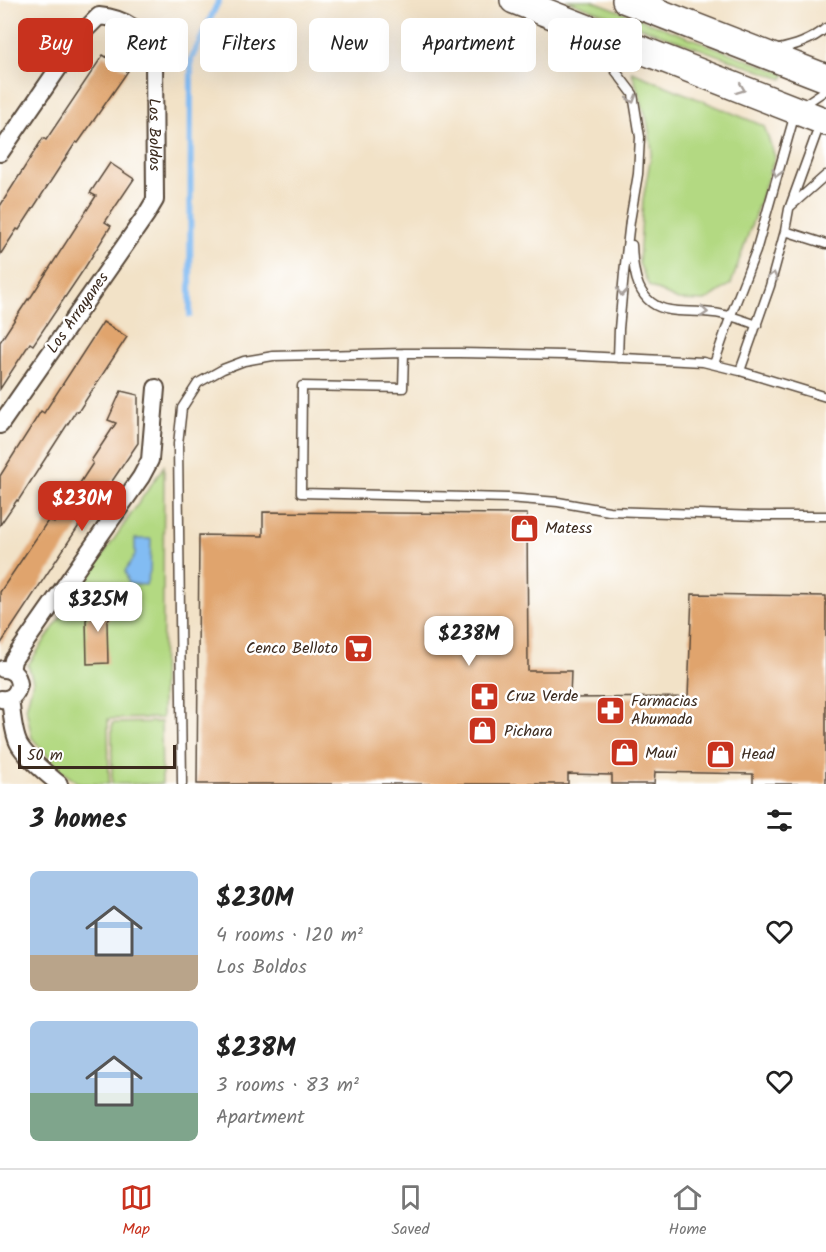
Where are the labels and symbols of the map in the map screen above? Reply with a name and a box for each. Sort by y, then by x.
one-way arrow [735,82,746,94]
one-way arrow [625,94,637,104]
street label: Los Boldos [142,98,167,171]
one-way arrow [772,167,784,178]
street label: Los Arrayanes [41,267,115,359]
one-way arrow [766,271,778,282]
one-way arrow [616,288,629,297]
one-way arrow [700,305,709,318]
pin: $230M [40,481,124,532]
shop icon: Matess [508,512,540,544]
place label: Matess [545,516,592,541]
pin: $325M [56,582,140,633]
pin: $238M [427,616,511,667]
supermarket icon: Cenco Belloto [343,632,375,664]
place label: Cenco Belloto [246,636,338,661]
pharmacy icon: Cruz Verde [469,680,501,712]
place label: Cruz Verde [506,684,578,709]
place label: Farmacias Ahumada [631,689,698,732]
pharmacy icon: Farmacias Ahumada [594,694,626,726]
shop icon: Pichara [467,715,499,747]
place label: Pichara [504,719,553,744]
shop icon: Maui [608,737,640,769]
shop icon: Head [704,738,736,770]
place label: Maui [645,741,678,766]
scale bar [18,742,176,770]
place label: Head [741,742,775,767]

